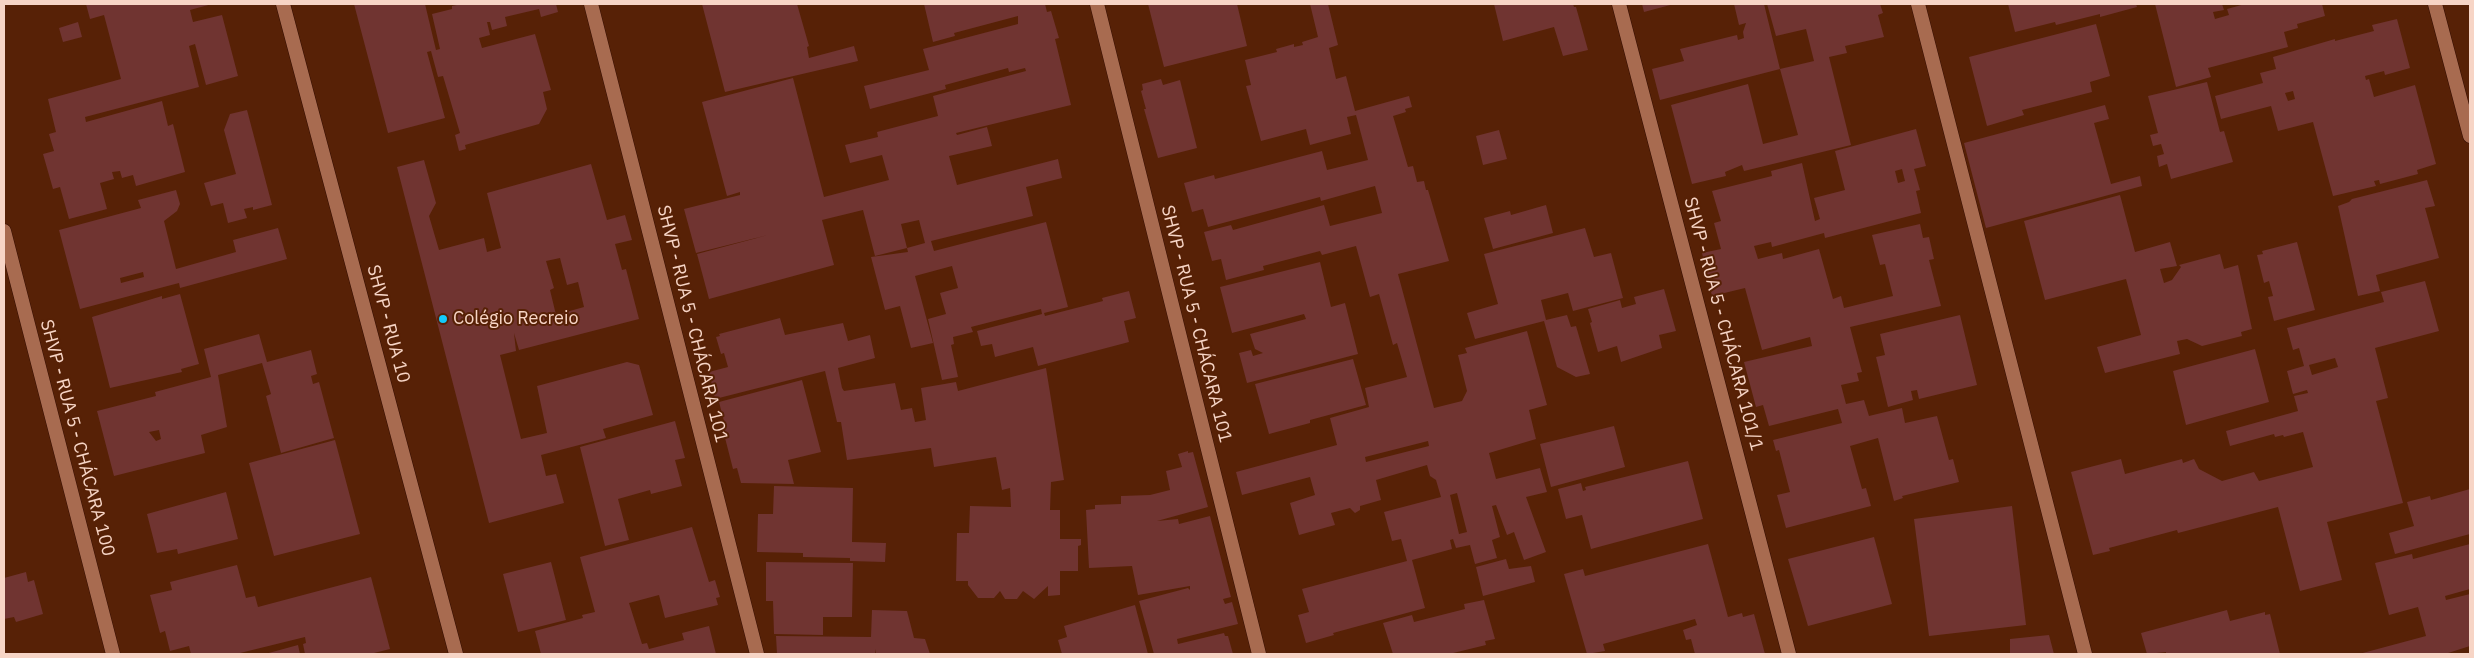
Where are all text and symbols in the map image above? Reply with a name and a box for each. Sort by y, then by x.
street label: SHVP - RUA 5 - CHÁCARA 101/1 [1679,195,1767,453]
street label: SHVP - RUA 5 - CHÁCARA 101 [652,203,732,445]
street label: SHVP - RUA 5 - CHÁCARA 101 [1156,203,1236,445]
street label: SHVP - RUA 10 [362,263,414,385]
place label: Colégio Recreio [453,308,579,330]
marker: Colégio Recreio [437,313,449,325]
street label: SHVP - RUA 5 - CHÁCARA 100 [35,317,119,559]

